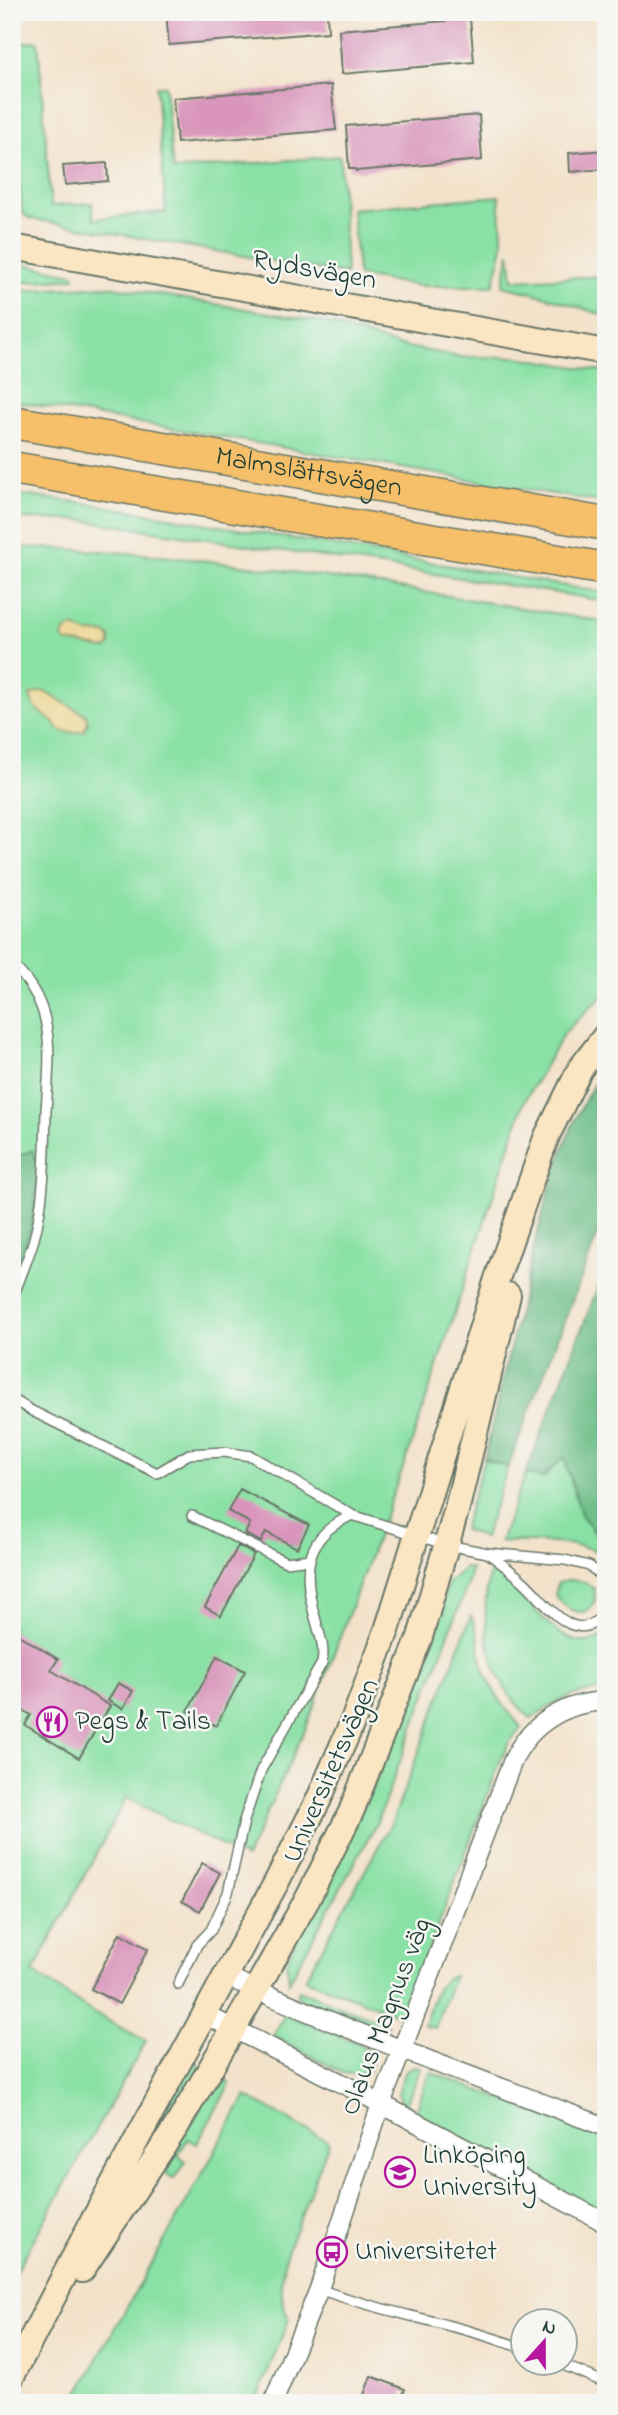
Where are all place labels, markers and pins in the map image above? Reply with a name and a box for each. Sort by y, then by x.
place label: Pegs & Tails [75,1702,211,1743]
restaurant icon: Pegs & Tails [35,1705,69,1739]
place label: Linköping University [423,2136,537,2209]
school or university icon: Linköping University [383,2155,417,2189]
place label: Universitetet [355,2232,497,2273]
bus stop icon: Universitetet [315,2235,349,2269]

